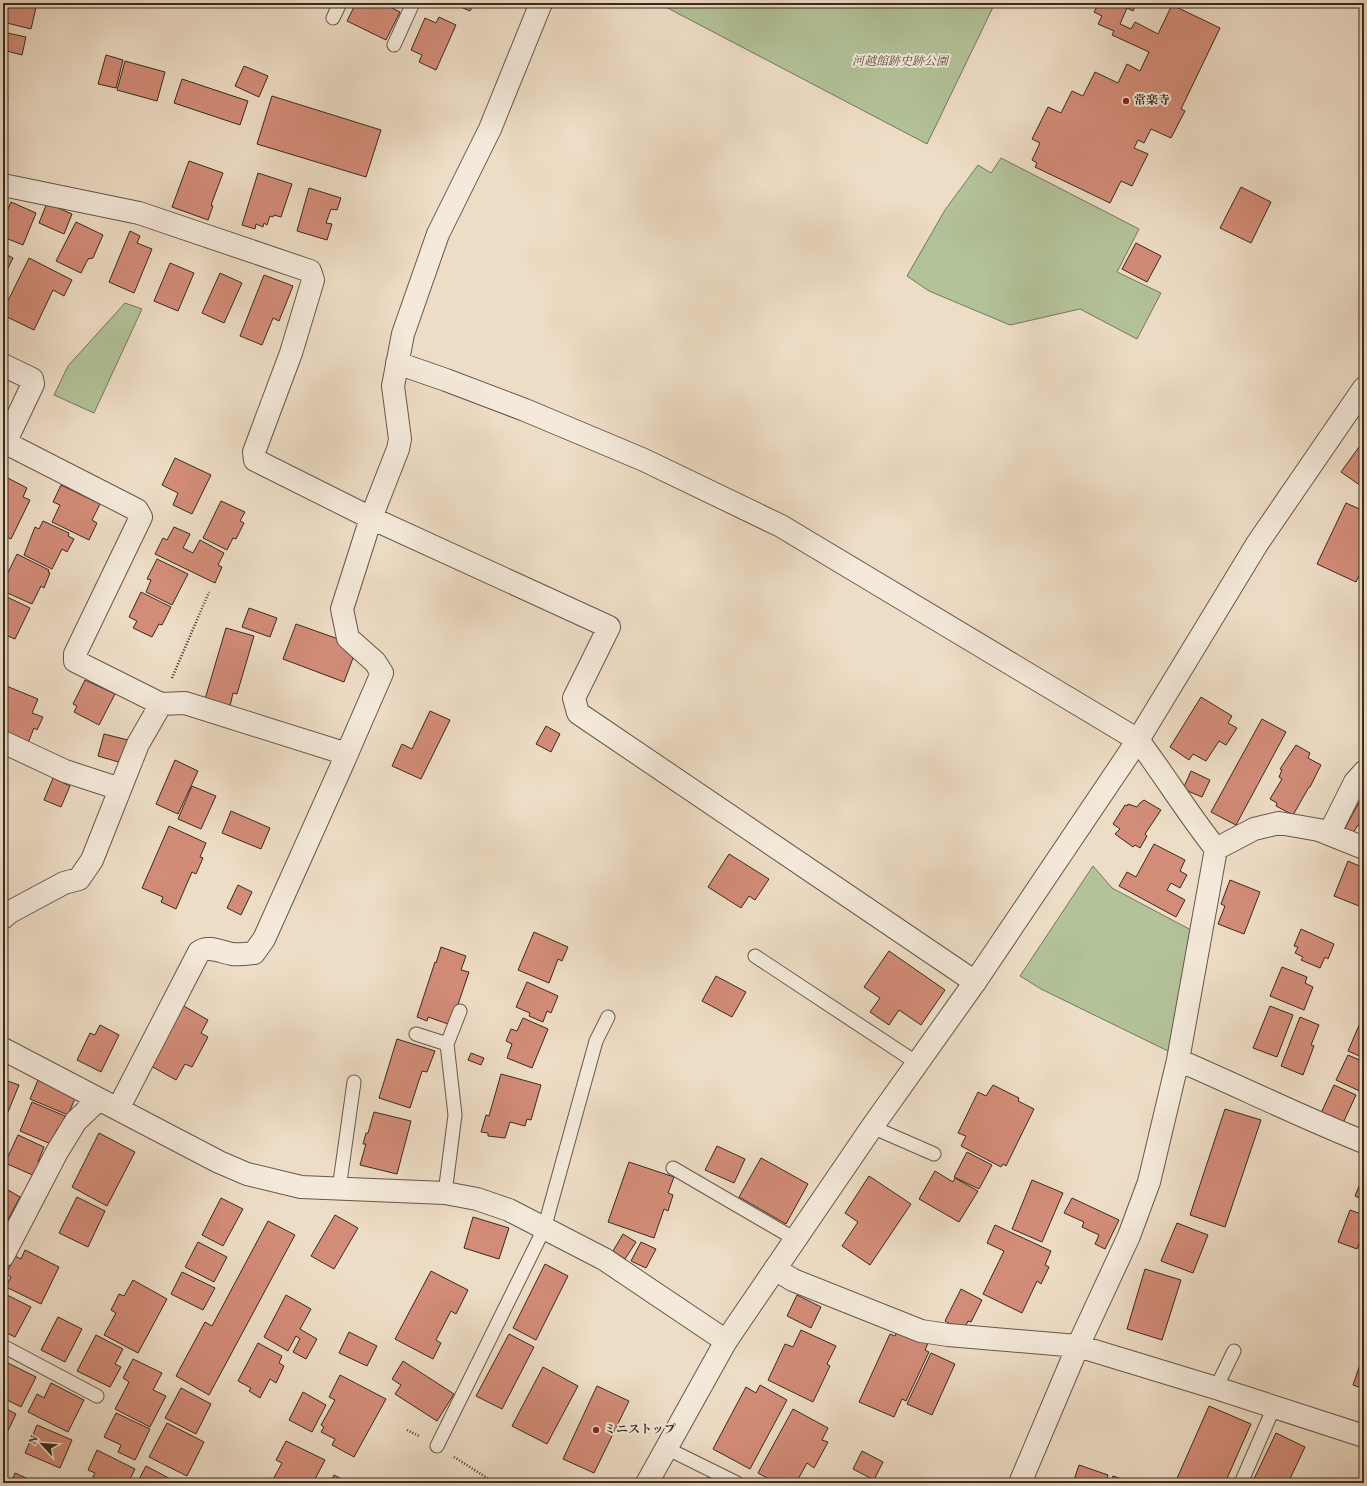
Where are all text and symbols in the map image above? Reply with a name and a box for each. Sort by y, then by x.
park label: 河越館跡史跡公園 [852,54,950,70]
place label: 常楽寺 [1134,93,1170,109]
marker: 常楽寺 [1121,96,1131,106]
place label: ミニストップ [604,1422,676,1438]
north arrow [22,1424,62,1464]
marker: ミニストップ [591,1425,601,1435]
text: N [26,1433,43,1447]

